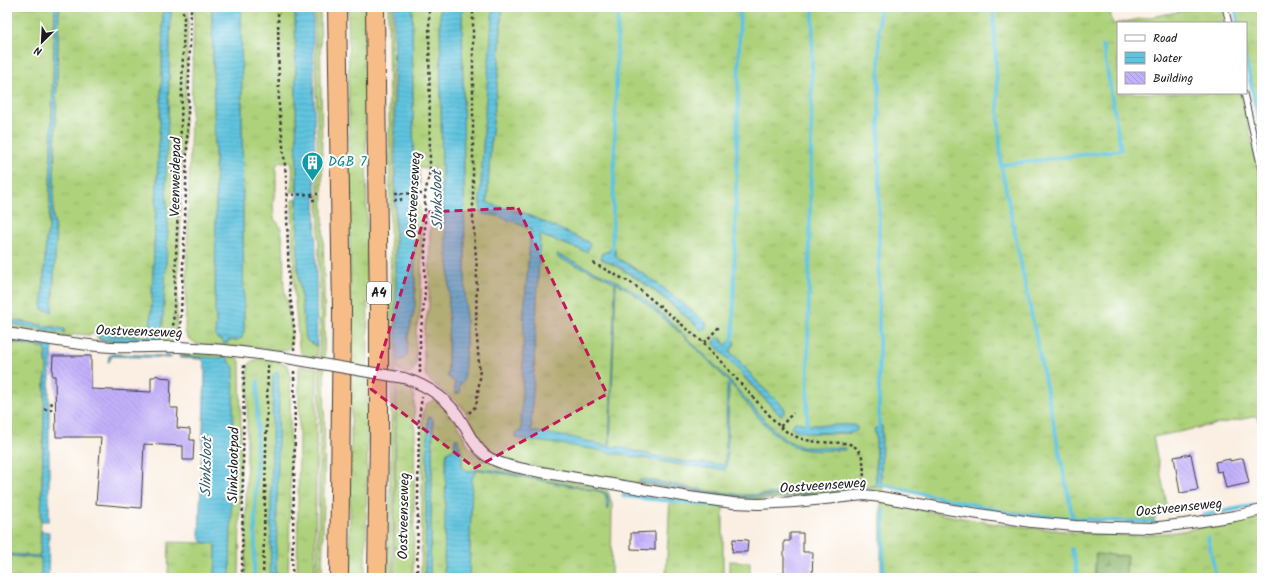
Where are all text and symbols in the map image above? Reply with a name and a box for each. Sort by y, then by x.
north arrow [22,22,62,62]
legend [1117,22,1247,94]
text: Road [1153,29,1178,48]
text: N [31,41,45,60]
text: Water [1153,49,1183,68]
text: Building [1153,69,1193,88]
street label: Veenweidepad [164,136,188,217]
building icon: DGB 7 [300,149,326,182]
place label: DGB 7 [328,151,367,173]
street label: Oostveenseweg [401,151,427,239]
water label: Slinksloot [425,168,451,230]
road number: A4 [367,282,391,304]
street label: Oostveenseweg [95,319,183,345]
street label: Slinkslootpad [222,426,246,503]
water label: Slinksloot [194,435,220,497]
street label: Oostveenseweg [392,472,416,560]
street label: Oostveenseweg [779,472,867,500]
street label: Oostveenseweg [1135,493,1223,523]

